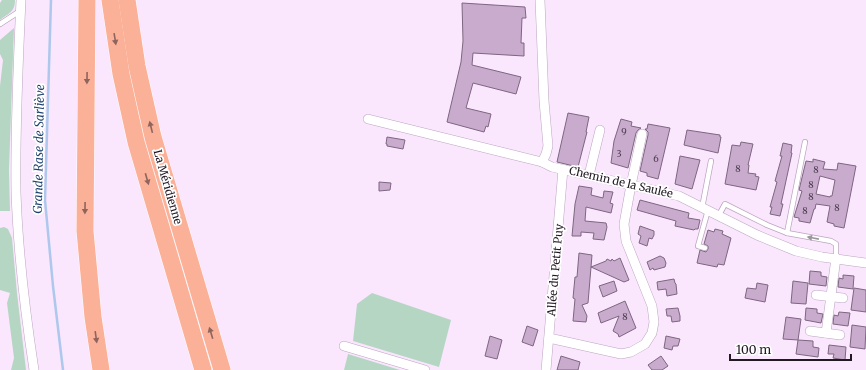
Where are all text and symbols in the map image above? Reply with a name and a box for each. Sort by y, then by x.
one-way arrow [112,33,118,45]
one-way arrow [84,72,90,85]
water label: Grande Rase de Sarliève [30,84,47,214]
one-way arrow [148,121,154,133]
house number: 9 [621,126,627,137]
street label: La Méridienne [151,148,185,226]
house number: 3 [616,148,622,159]
house number: 6 [653,153,659,164]
street label: Chemin de la Saulée [568,163,674,201]
house number: 8 [735,163,741,174]
house number: 8 [813,164,819,175]
one-way arrow [144,173,150,185]
house number: 8 [808,179,814,190]
house number: 8 [808,191,814,202]
one-way arrow [82,202,88,215]
house number: 8 [834,202,840,213]
house number: 8 [802,205,808,216]
street label: Allée du Petit Puy [544,223,566,318]
one-way arrow [807,234,819,240]
house number: 8 [622,311,628,322]
one-way arrow [208,326,214,338]
one-way arrow [93,331,99,343]
scale bar [730,336,851,362]
text: 100 m [736,342,771,357]

